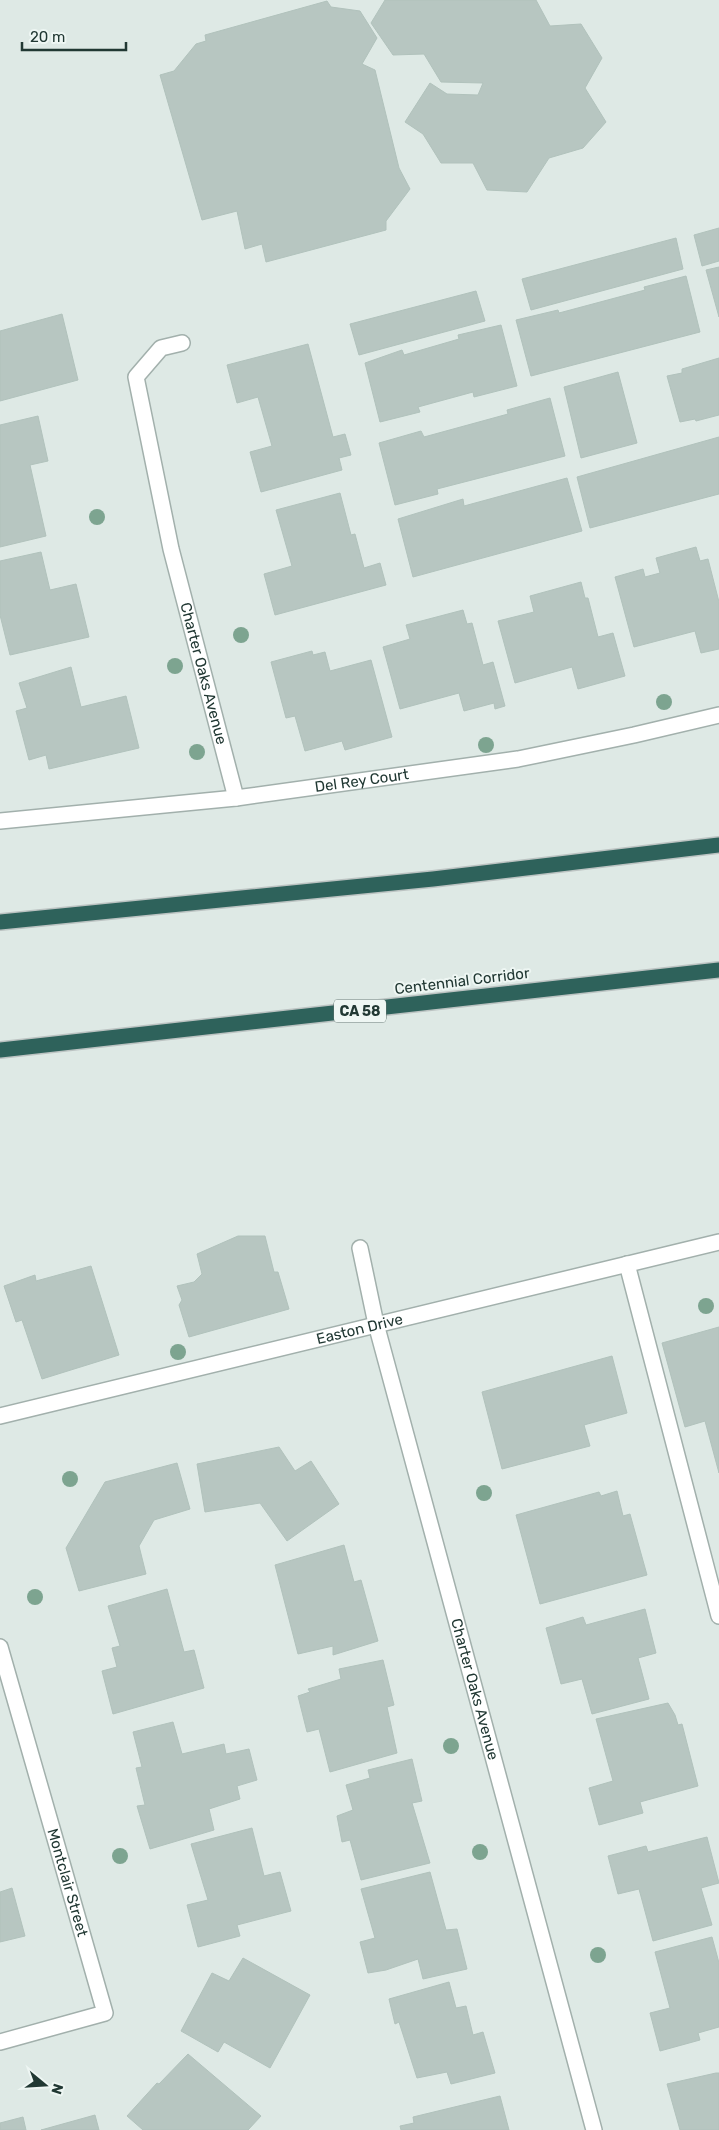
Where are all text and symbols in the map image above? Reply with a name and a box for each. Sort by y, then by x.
scale bar [22,20,126,52]
text: 20 m [30,28,65,46]
street label: Charter Oaks Avenue [176,601,231,746]
street label: Del Rey Court [314,765,410,796]
street label: Centennial Corridor [393,964,531,998]
road number: CA 58 [334,999,386,1022]
street label: Easton Drive [315,1310,405,1348]
street label: Charter Oaks Avenue [447,1616,503,1762]
street label: Montclair Street [44,1826,92,1939]
north arrow [20,2060,70,2110]
text: N [47,2081,67,2096]

